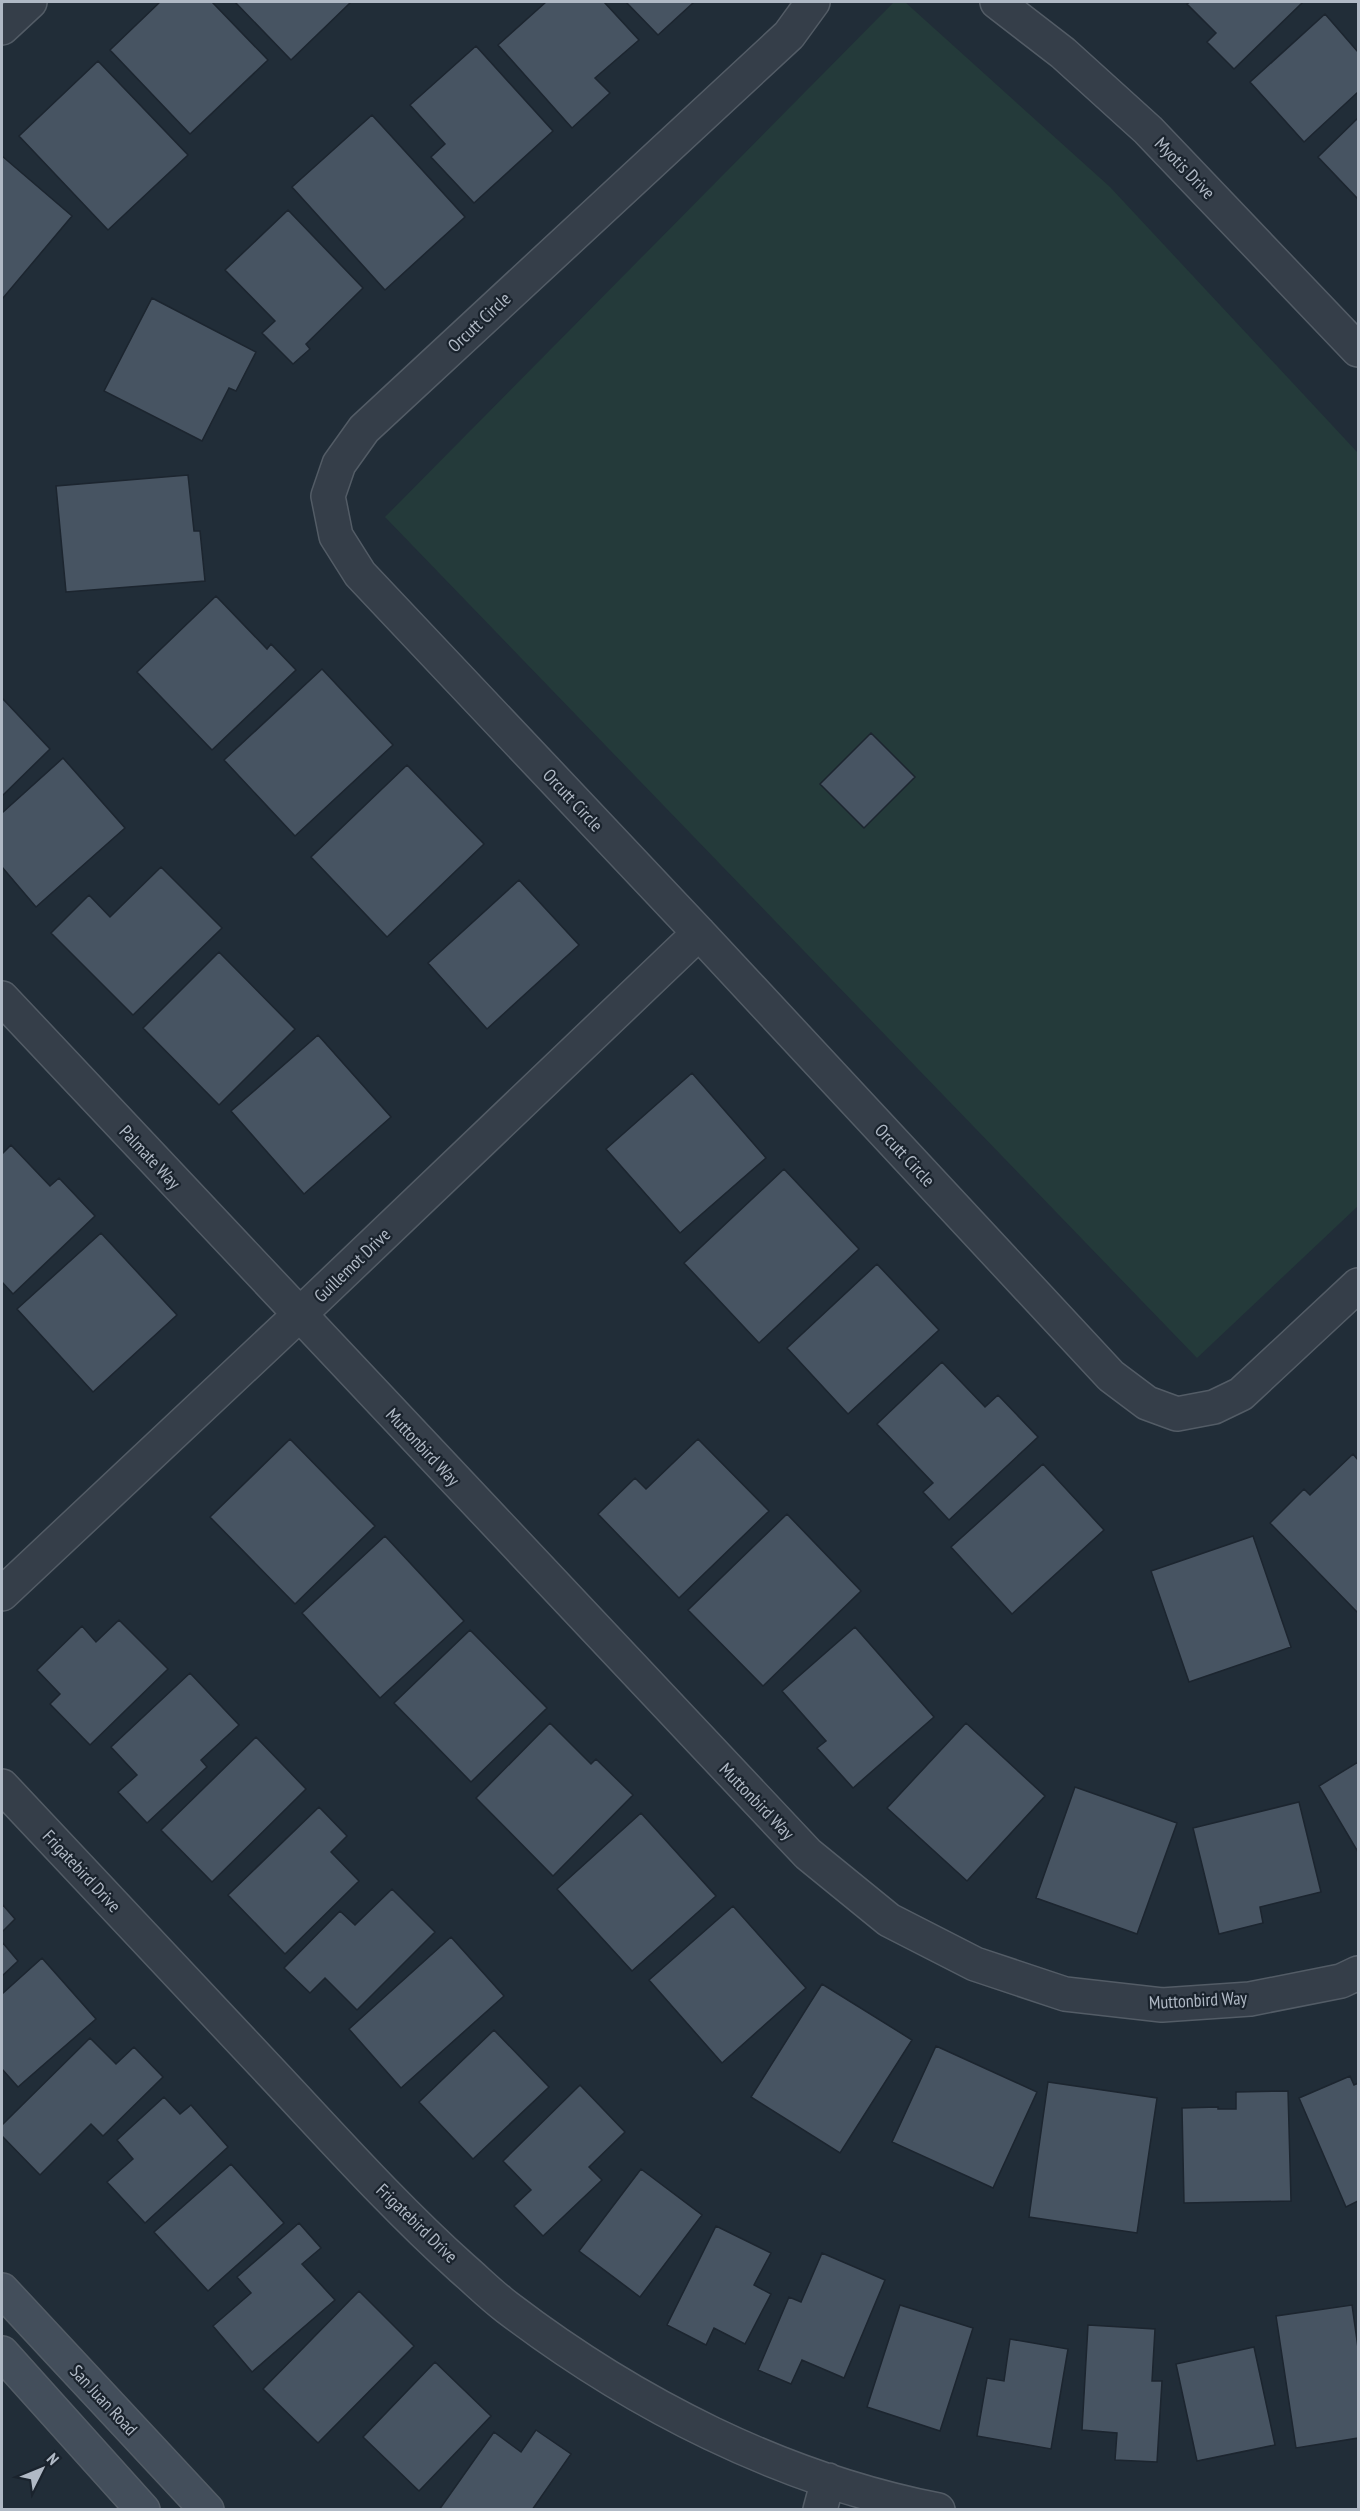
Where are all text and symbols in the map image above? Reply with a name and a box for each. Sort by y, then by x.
street label: Myotis Drive [1150,132,1220,204]
street label: Orcutt Circle [443,287,515,357]
street label: Orcutt Circle [538,764,608,836]
street label: Orcutt Circle [870,1119,940,1191]
street label: Palmate Way [115,1120,186,1194]
street label: Guillemot Drive [309,1223,395,1307]
street label: Muttonbird Way [381,1403,465,1491]
street label: Muttonbird Way [715,1758,800,1844]
street label: Frigatebird Drive [38,1825,126,1917]
street label: Muttonbird Way [1148,1986,1248,2014]
street label: Frigatebird Drive [371,2178,463,2268]
street label: San Juan Road [65,2360,143,2440]
north arrow [12,2439,72,2499]
text: N [43,2449,63,2469]

